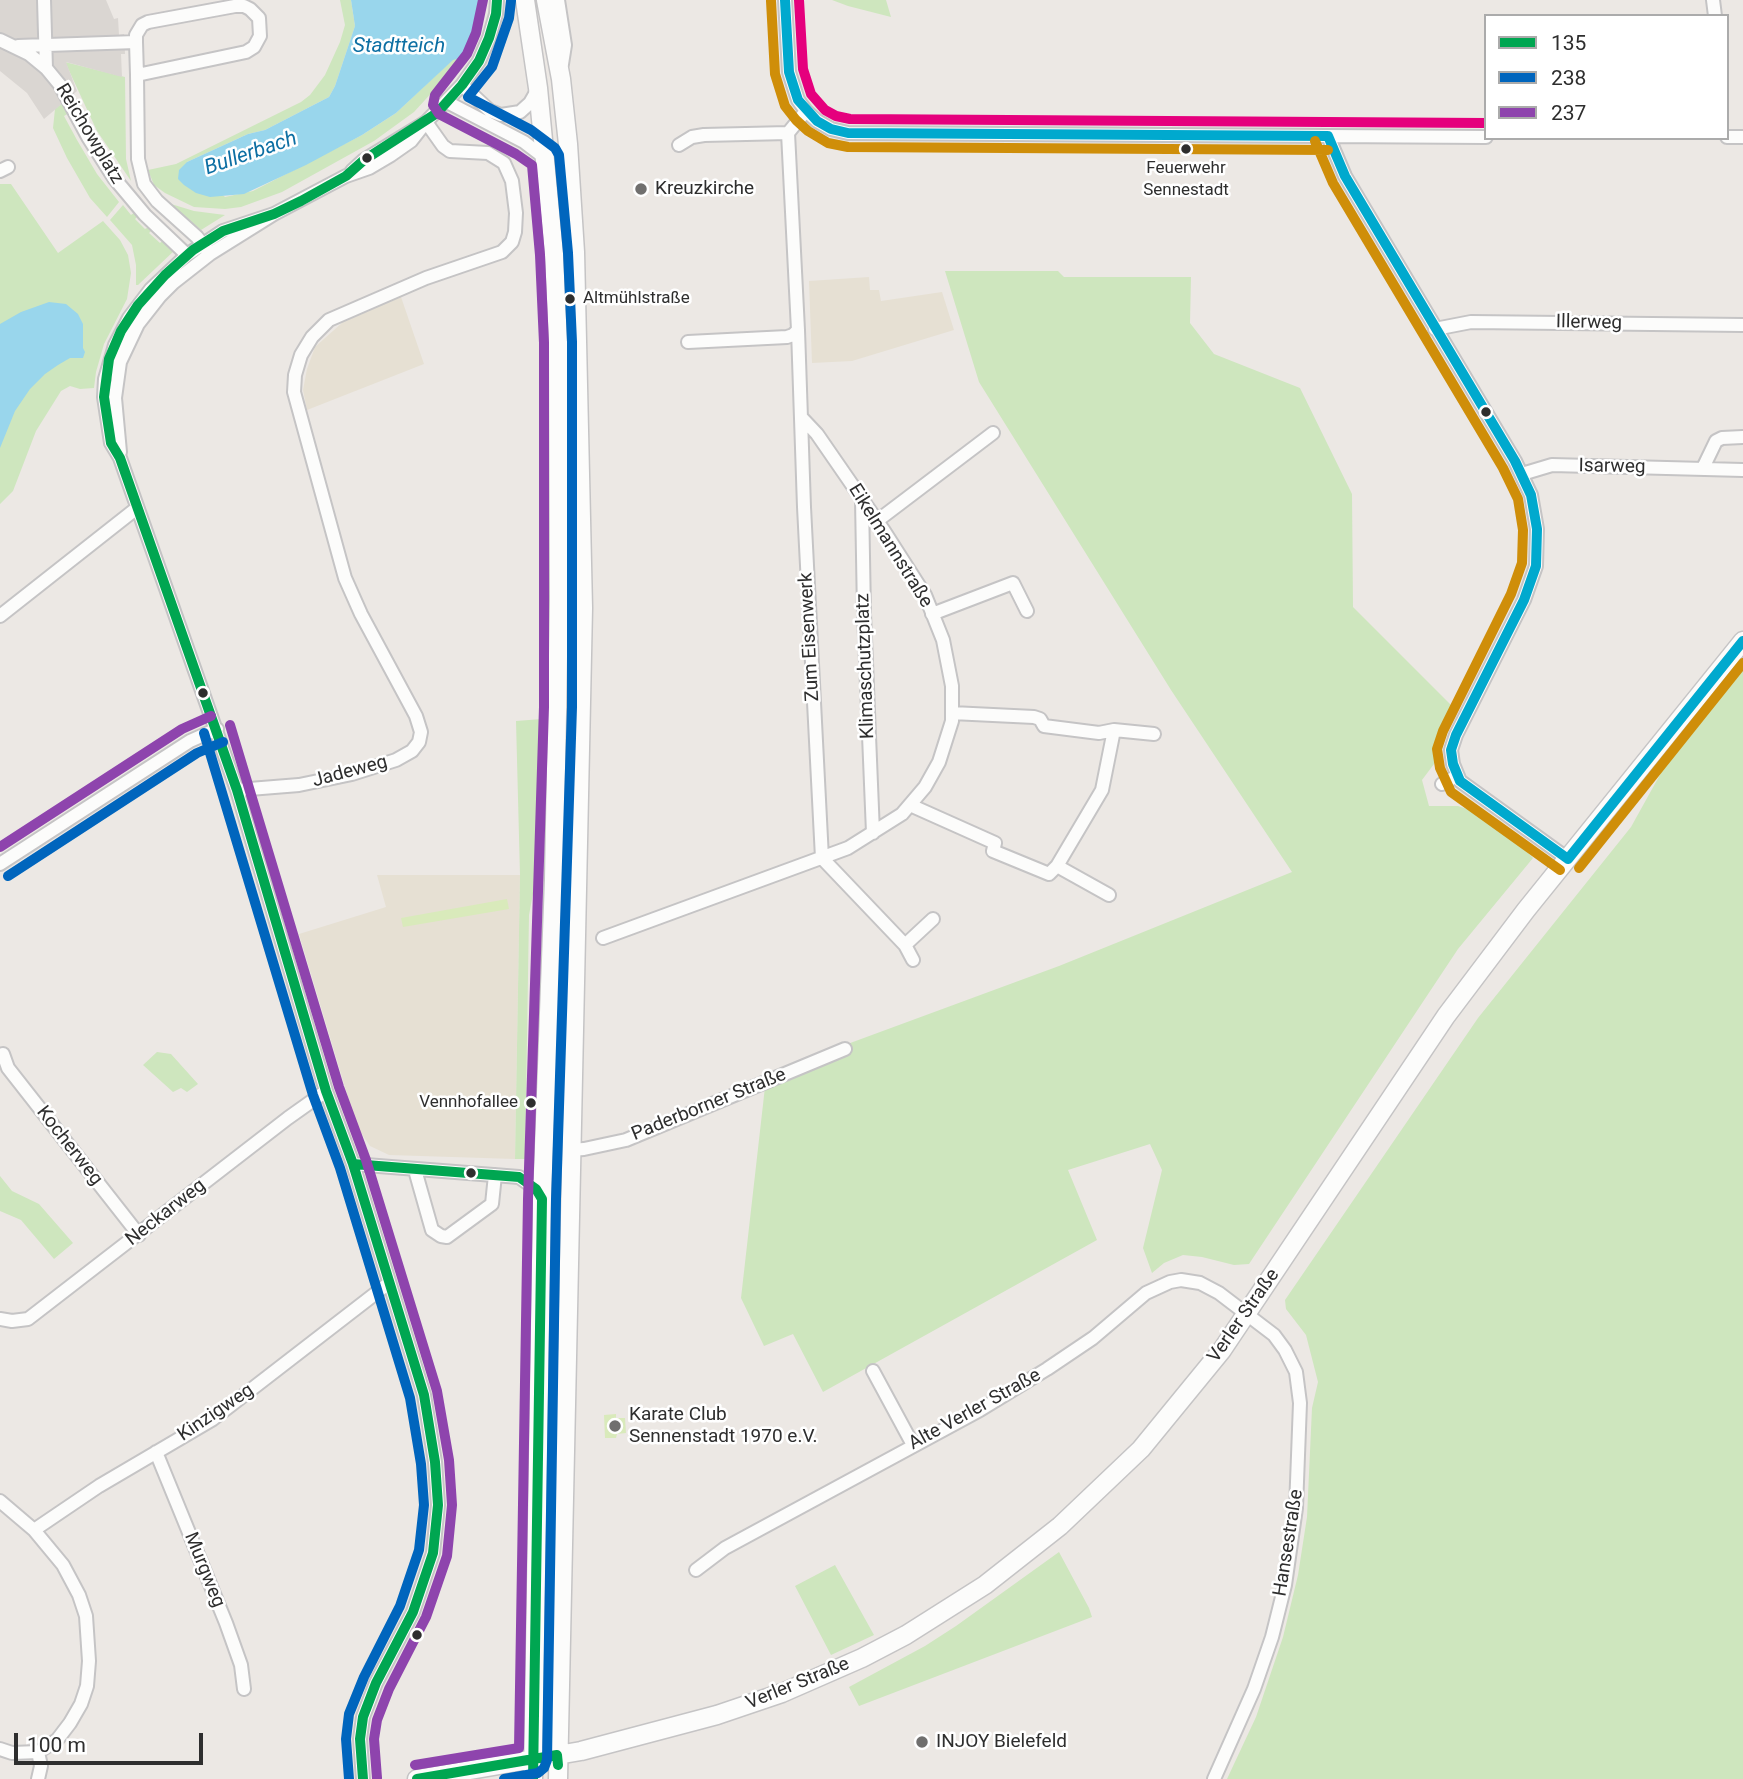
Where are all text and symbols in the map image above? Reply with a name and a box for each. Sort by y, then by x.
legend [1484,14,1729,140]
text: 135 [1551,31,1586,55]
water label: Stadtteich [353,34,445,60]
text: 238 [1551,66,1586,90]
street label: Reichowplatz [50,80,128,188]
text: 237 [1551,101,1586,125]
water label: Bullerbach [202,126,300,182]
marker: Feuerwehr Sennestadt [1179,142,1193,156]
unlabelled marker [360,151,374,165]
place label: Feuerwehr Sennestadt [1143,159,1229,199]
place label: Kreuzkirche [655,178,754,200]
marker: Kreuzkirche [633,181,649,197]
place label: Altmühlstraße [583,289,690,309]
marker: Altmühlstraße [563,292,577,306]
street label: Illerweg [1556,311,1622,335]
unlabelled marker [1479,405,1493,419]
street label: Isarweg [1578,455,1646,479]
street label: Eikelmannstraße [843,480,937,612]
street label: Zum Eisenwerk [795,572,825,702]
street label: Klimaschutzplatz [852,593,880,739]
unlabelled marker [196,686,210,700]
street label: Jadeweg [310,751,390,793]
street label: Paderborner Straße [629,1064,789,1146]
place label: Vennhofallee [419,1093,518,1113]
marker: Vennhofallee [524,1096,538,1110]
street label: Kocherweg [31,1102,107,1190]
unlabelled marker [464,1166,478,1180]
street label: Neckarweg [121,1175,211,1251]
street label: Verler Straße [1203,1265,1285,1367]
street label: Alte Verler Straße [905,1364,1045,1456]
street label: Kinzigweg [174,1379,258,1447]
place label: Karate Club Sennenstadt 1970 e.V. [629,1404,817,1448]
marker: Karate Club Sennenstadt 1970 e.V. [607,1418,623,1434]
street label: Hansestraße [1269,1488,1309,1598]
street label: Murgweg [179,1529,229,1611]
unlabelled marker [410,1628,424,1642]
street label: Verler Straße [743,1653,853,1715]
scale bar [18,1720,206,1764]
place label: INJOY Bielefeld [936,1731,1067,1753]
text: 100 m [27,1733,86,1757]
marker: INJOY Bielefeld [914,1734,930,1750]

